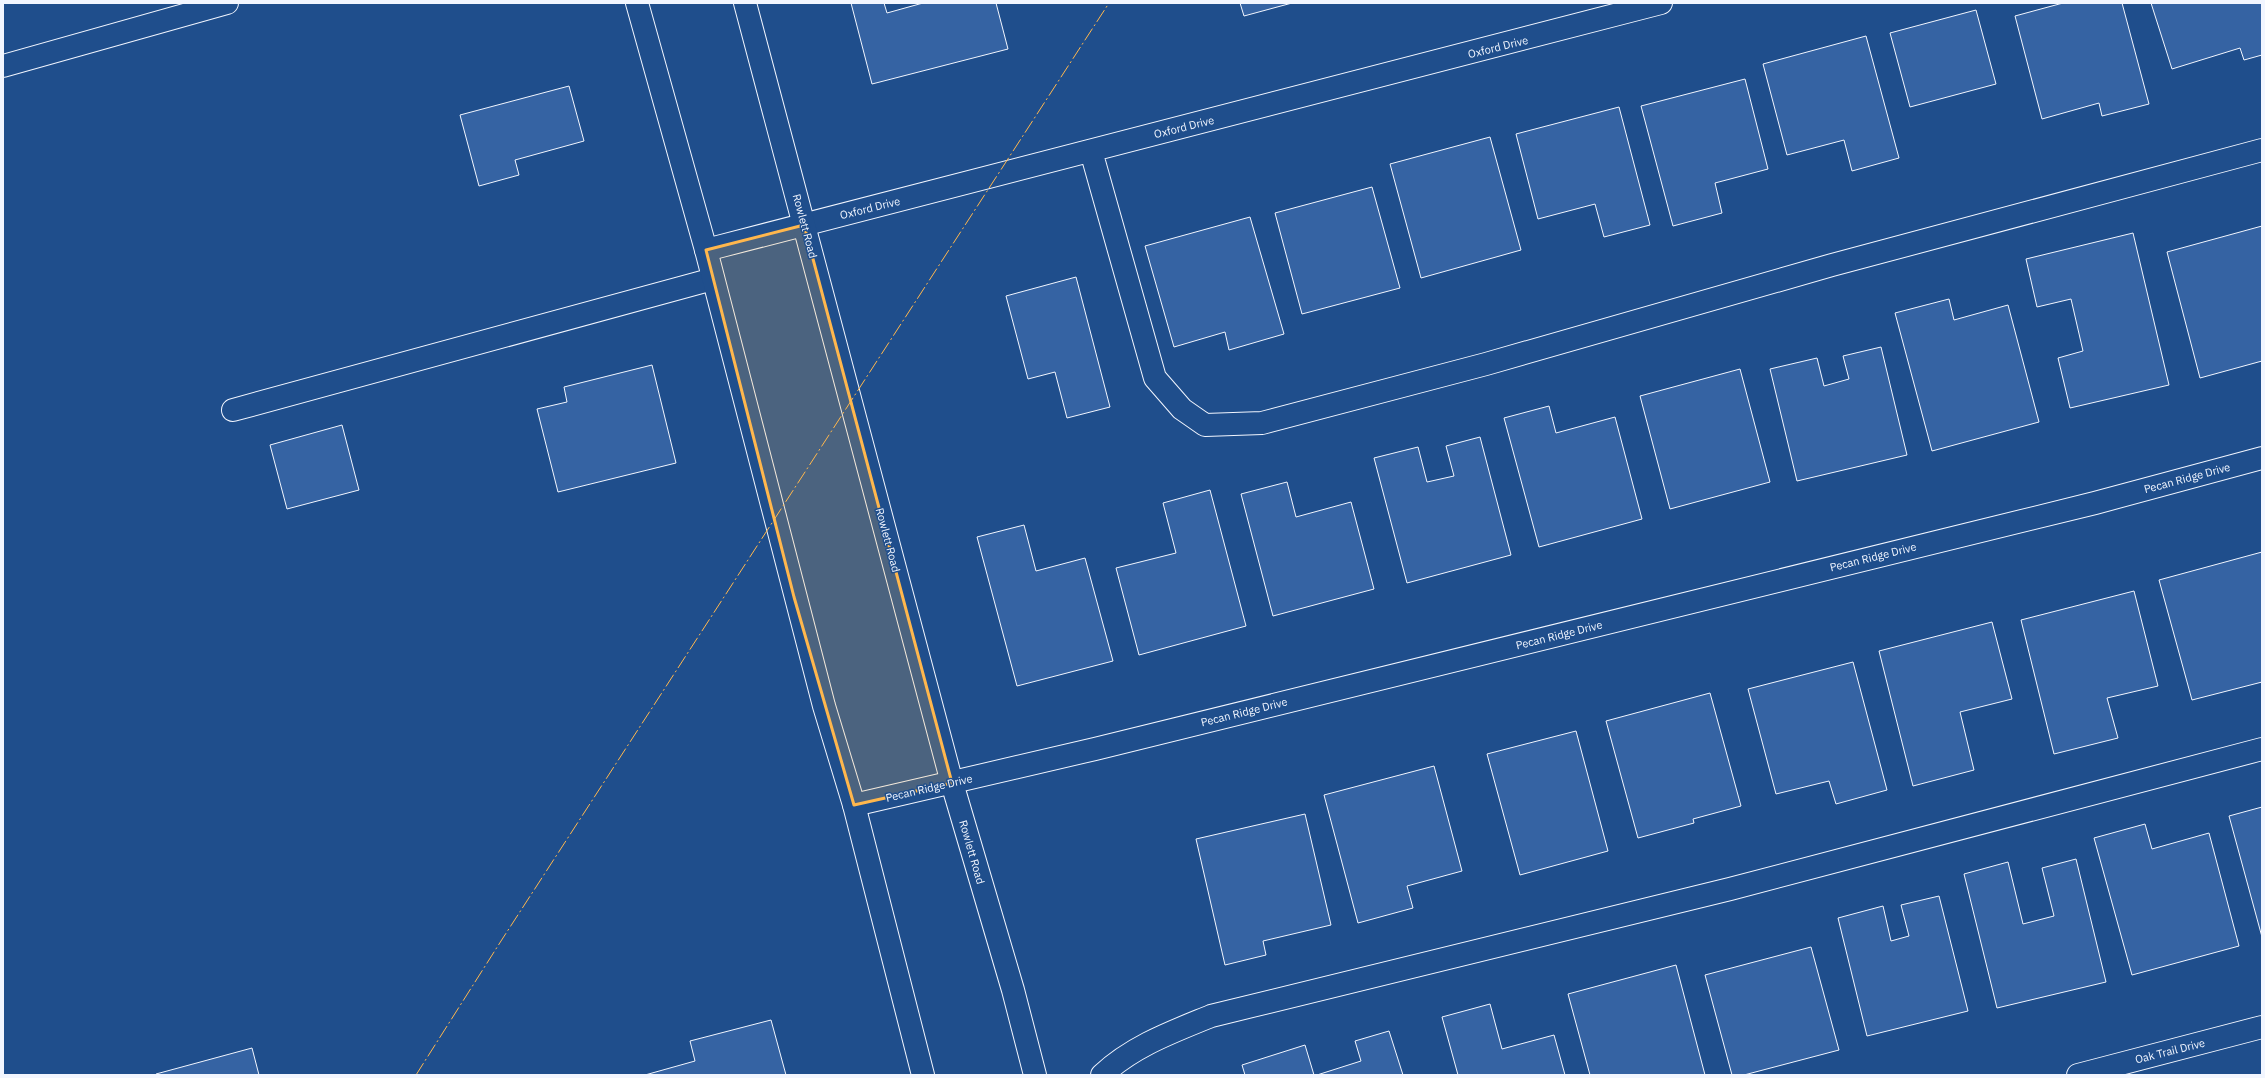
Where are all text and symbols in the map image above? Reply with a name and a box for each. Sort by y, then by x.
street label: Oxford Drive [1466,33,1530,61]
street label: Oxford Drive [1152,113,1216,141]
street label: Rowlett Road [790,192,820,260]
street label: Oxford Drive [838,194,902,222]
street label: Pecan Ridge Drive [2142,460,2232,496]
street label: Rowlett Road [873,506,903,574]
street label: Pecan Ridge Drive [1828,539,1918,575]
street label: Pecan Ridge Drive [1514,617,1604,653]
street label: Pecan Ridge Drive [1199,694,1289,730]
street label: Pecan Ridge Drive [884,771,974,805]
street label: Rowlett Road [956,818,988,886]
street label: Oak Trail Drive [2134,1036,2206,1066]

